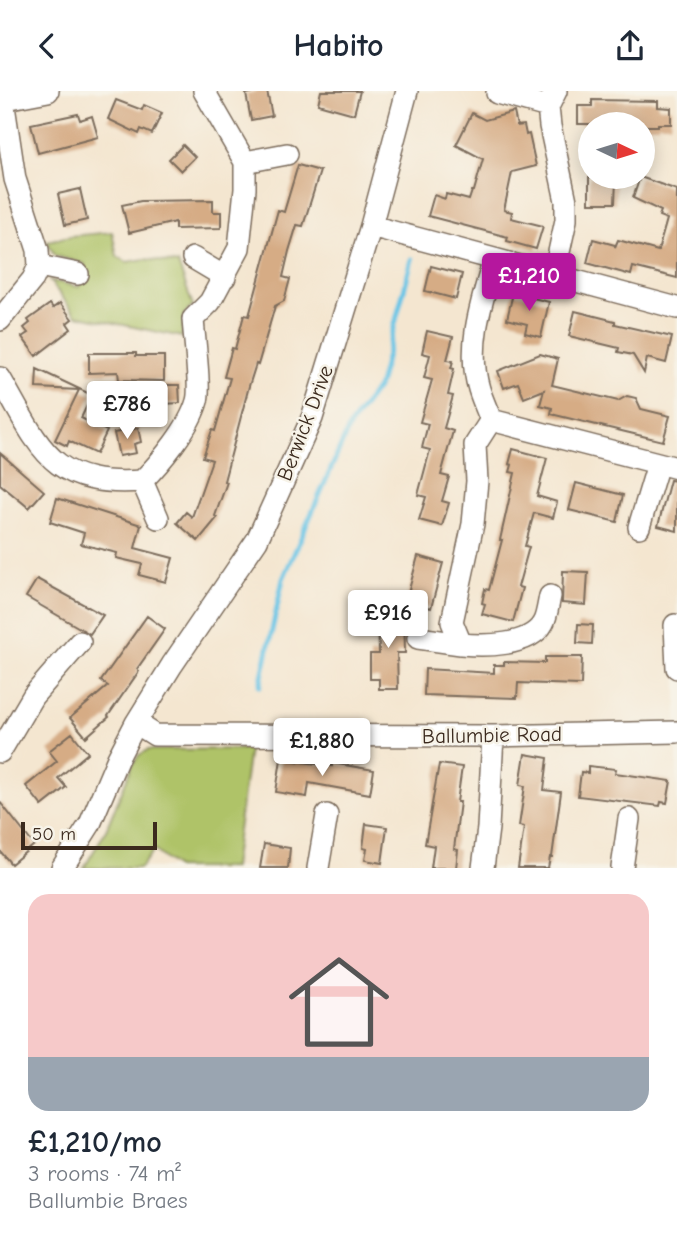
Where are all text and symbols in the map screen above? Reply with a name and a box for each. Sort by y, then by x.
icon: back [28,27,66,65]
text: Habito [294,27,383,64]
icon: share [611,27,649,65]
north arrow [578,112,654,189]
map controls [578,112,655,189]
pin: £1,210 [472,253,586,313]
text: £1,210 [498,262,560,289]
street label: Berwick Drive [272,362,338,484]
pin: £786 [86,381,168,441]
text: £786 [103,390,151,417]
pin: £916 [347,591,429,650]
text: £916 [364,599,412,626]
pin: £1,880 [265,719,379,778]
street label: Ballumbie Road [422,722,562,748]
text: £1,880 [289,727,355,754]
scale bar [21,819,158,851]
text: 50 m [32,823,76,845]
icon: home [276,939,402,1065]
text: £1,210/mo [28,1125,162,1160]
text: 3 rooms · 74 m² [28,1160,181,1187]
text: Ballumbie Braes [28,1187,188,1214]

